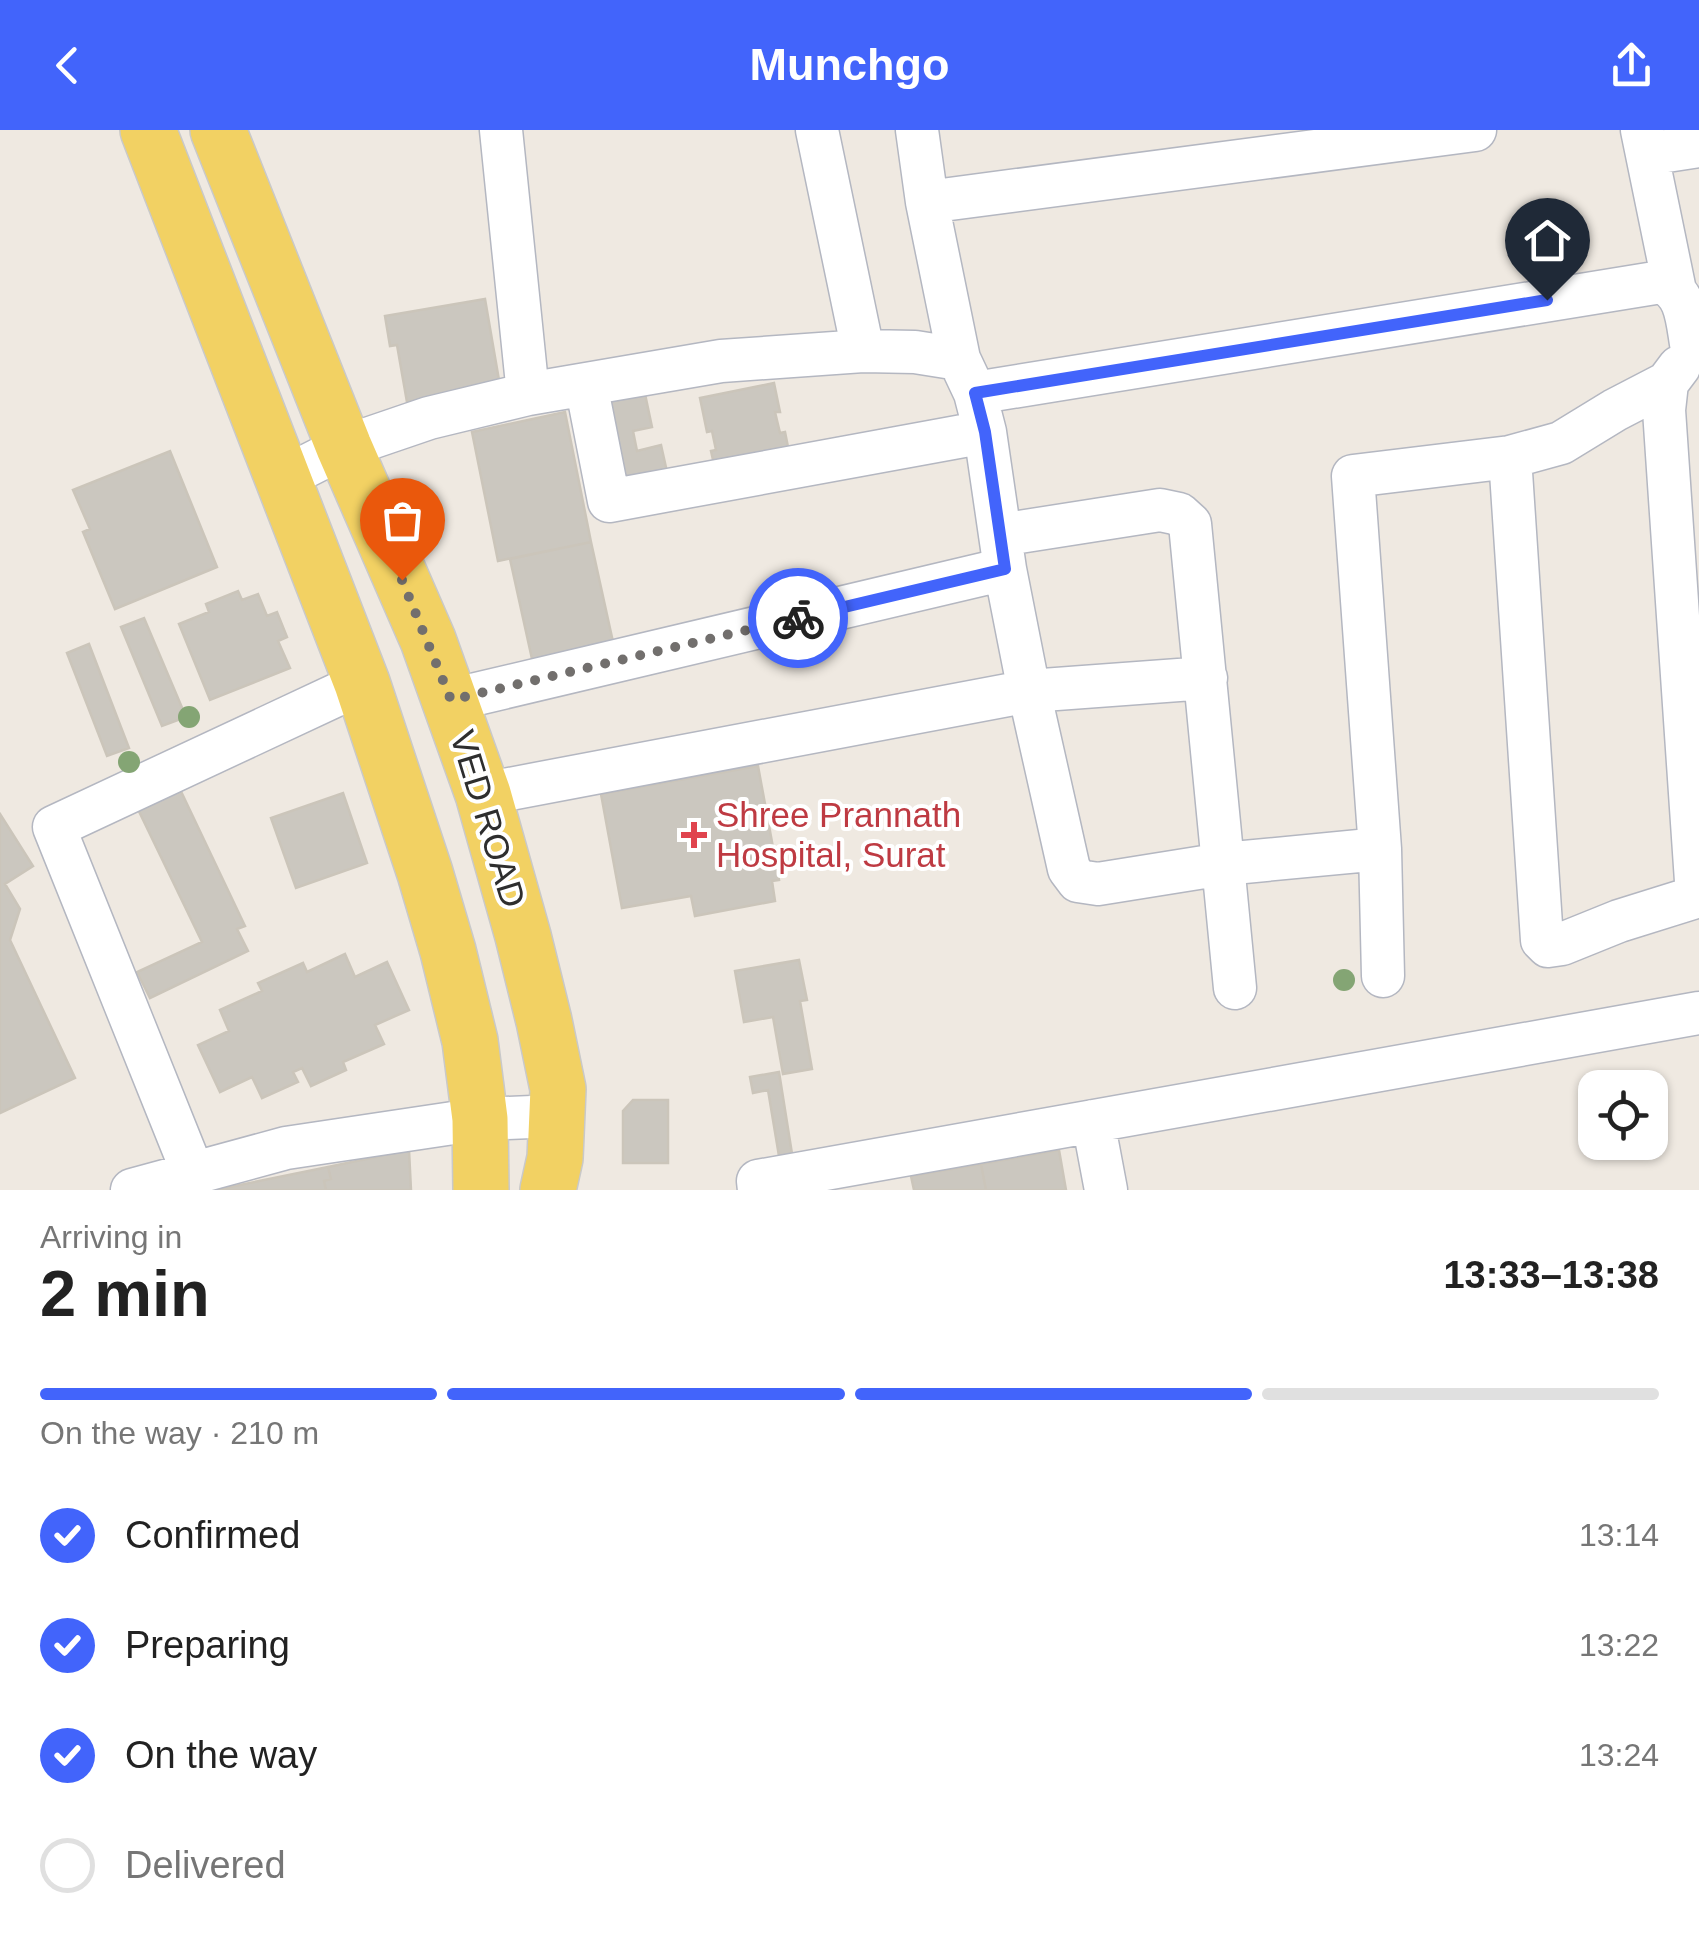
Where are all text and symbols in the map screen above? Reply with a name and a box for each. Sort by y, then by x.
icon: back [40,38,95,93]
icon: share [1604,38,1659,93]
text: Munchgo [750,39,949,90]
pin [1505,198,1590,301]
icon: home [1520,213,1575,268]
pin [360,478,445,581]
icon: bag [375,493,430,548]
courier [748,568,848,668]
icon: bike [771,591,826,646]
street label: VED ROAD [443,726,534,912]
place label: Shree Prannath Hospital, Surat [716,795,961,874]
marker: Shree Prannath Hospital, Surat [681,822,707,848]
map controls [1578,1070,1668,1160]
button: locate [1578,1070,1668,1160]
text: Arriving in [40,1219,182,1255]
text: 13:33–13:38 [1443,1254,1659,1296]
text: 2 min [40,1257,210,1330]
text: On the way · 210 m [40,1415,319,1451]
icon: check [40,1508,95,1563]
text: Confirmed [125,1514,300,1556]
text: 13:14 [1579,1517,1659,1553]
icon: check [40,1618,95,1673]
text: Preparing [125,1624,290,1666]
text: 13:22 [1579,1627,1659,1663]
icon: check [40,1728,95,1783]
text: On the way [125,1734,317,1776]
text: 13:24 [1579,1737,1659,1773]
text: Delivered [125,1844,286,1886]

